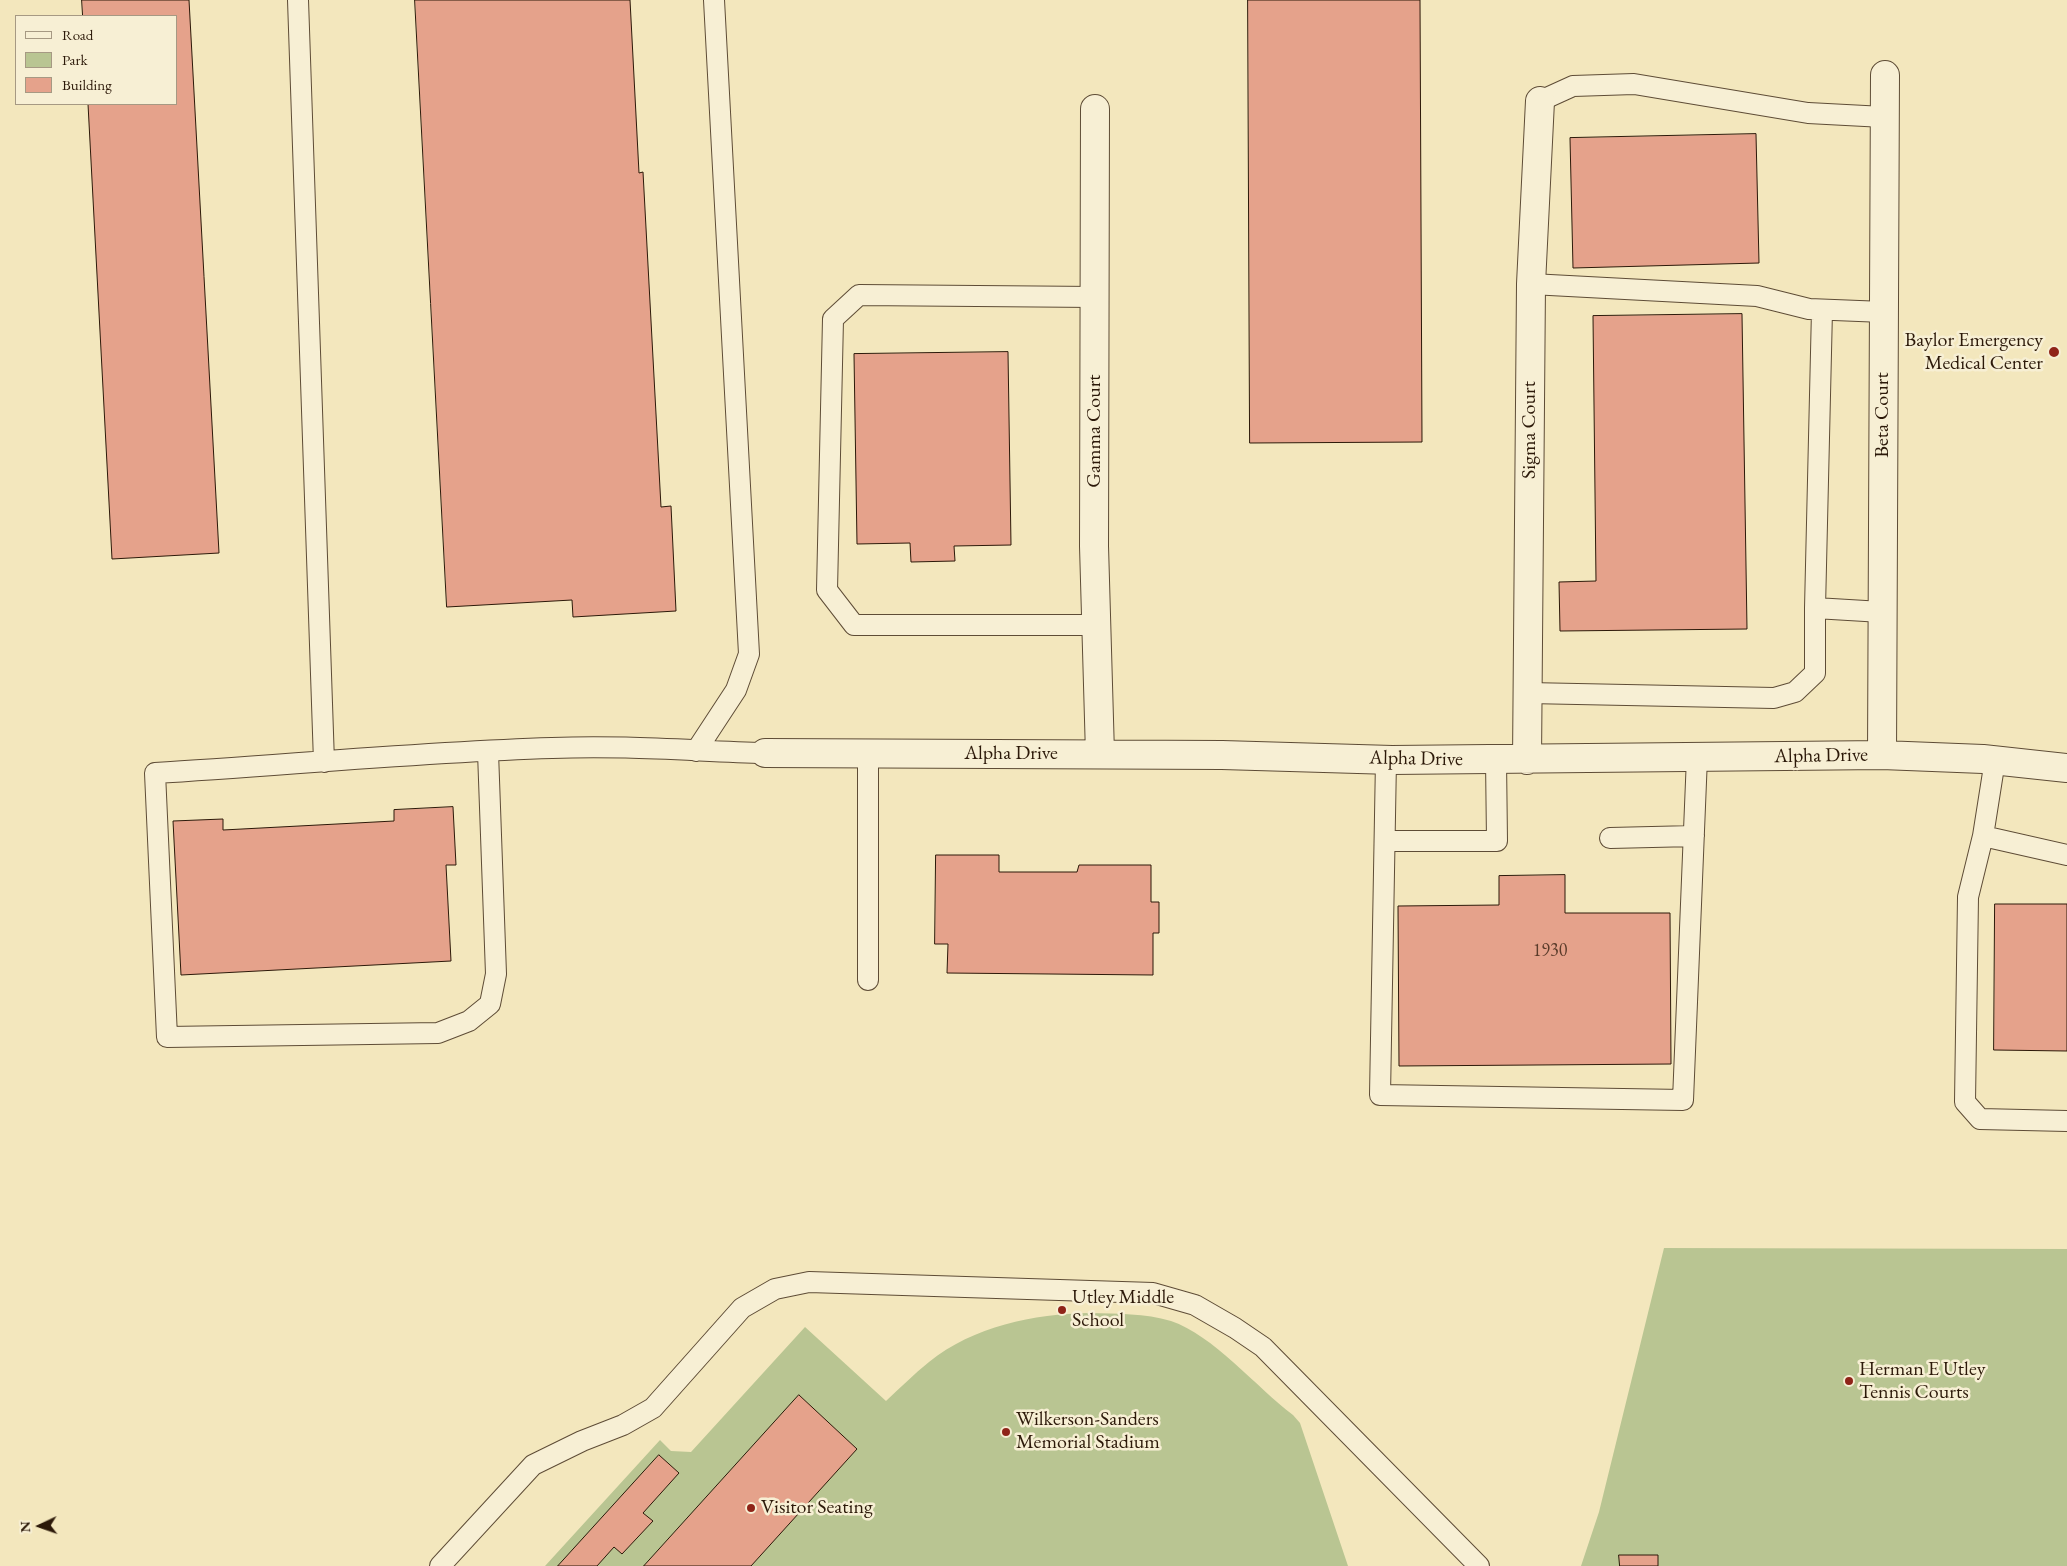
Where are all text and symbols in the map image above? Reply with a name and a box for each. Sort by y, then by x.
legend [15,15,178,105]
text: Road [62,25,93,44]
text: Park [62,50,88,69]
text: Building [62,75,112,94]
place label: Baylor Emergency Medical Center [1904,329,2043,376]
marker: Baylor Emergency Medical Center [2047,345,2061,359]
street label: Beta Court [1871,372,1895,458]
street label: Gamma Court [1083,374,1107,488]
street label: Sigma Court [1518,381,1542,479]
street label: Alpha Drive [964,742,1058,766]
street label: Alpha Drive [1774,743,1868,769]
street label: Alpha Drive [1369,746,1463,772]
house number: 1930 [1533,940,1567,962]
place label: Utley Middle School [1072,1286,1174,1333]
marker: Utley Middle School [1056,1304,1068,1316]
place label: Herman E Utley Tennis Courts [1859,1358,1985,1405]
marker: Herman E Utley Tennis Courts [1843,1375,1855,1387]
place label: Wilkerson-Sanders Memorial Stadium [1016,1408,1160,1455]
marker: Wilkerson-Sanders Memorial Stadium [1000,1426,1012,1438]
place label: Visitor Seating [761,1496,873,1520]
north arrow [15,1501,65,1551]
marker: Visitor Seating [745,1502,757,1514]
text: N [16,1521,34,1533]

